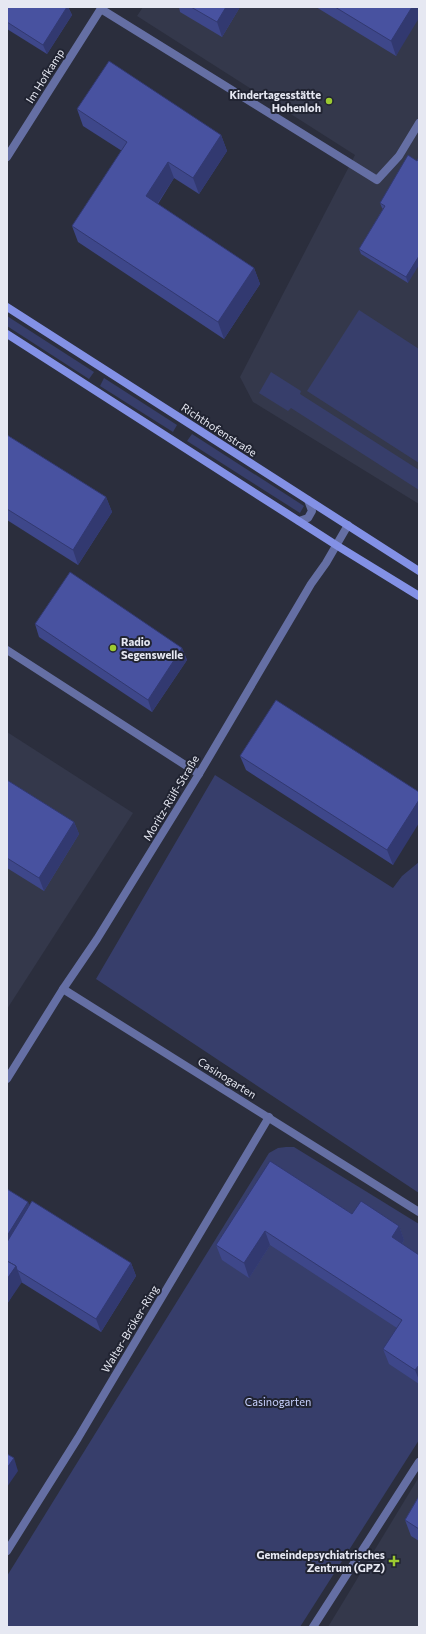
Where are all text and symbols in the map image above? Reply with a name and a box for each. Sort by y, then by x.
street label: Im Hofkamp [23,46,66,105]
place label: Kindertagesstätte Hohenloh [229,88,321,114]
marker: Kindertagesstätte Hohenloh [324,96,334,106]
street label: Richthofenstraße [179,400,260,459]
place label: Radio Segenswelle [121,635,183,661]
marker: Radio Segenswelle [108,643,118,653]
street label: Moritz-Rülf-Straße [140,753,201,843]
street label: Casinogarten [196,1054,259,1101]
street label: Walter-Bröker-Ring [98,1283,161,1375]
park label: Casinogarten [245,1395,311,1408]
place label: Gemeindepsychiatrisches Zentrum (GPZ) [256,1548,385,1574]
marker: Gemeindepsychiatrisches Zentrum (GPZ) [388,1555,400,1567]

